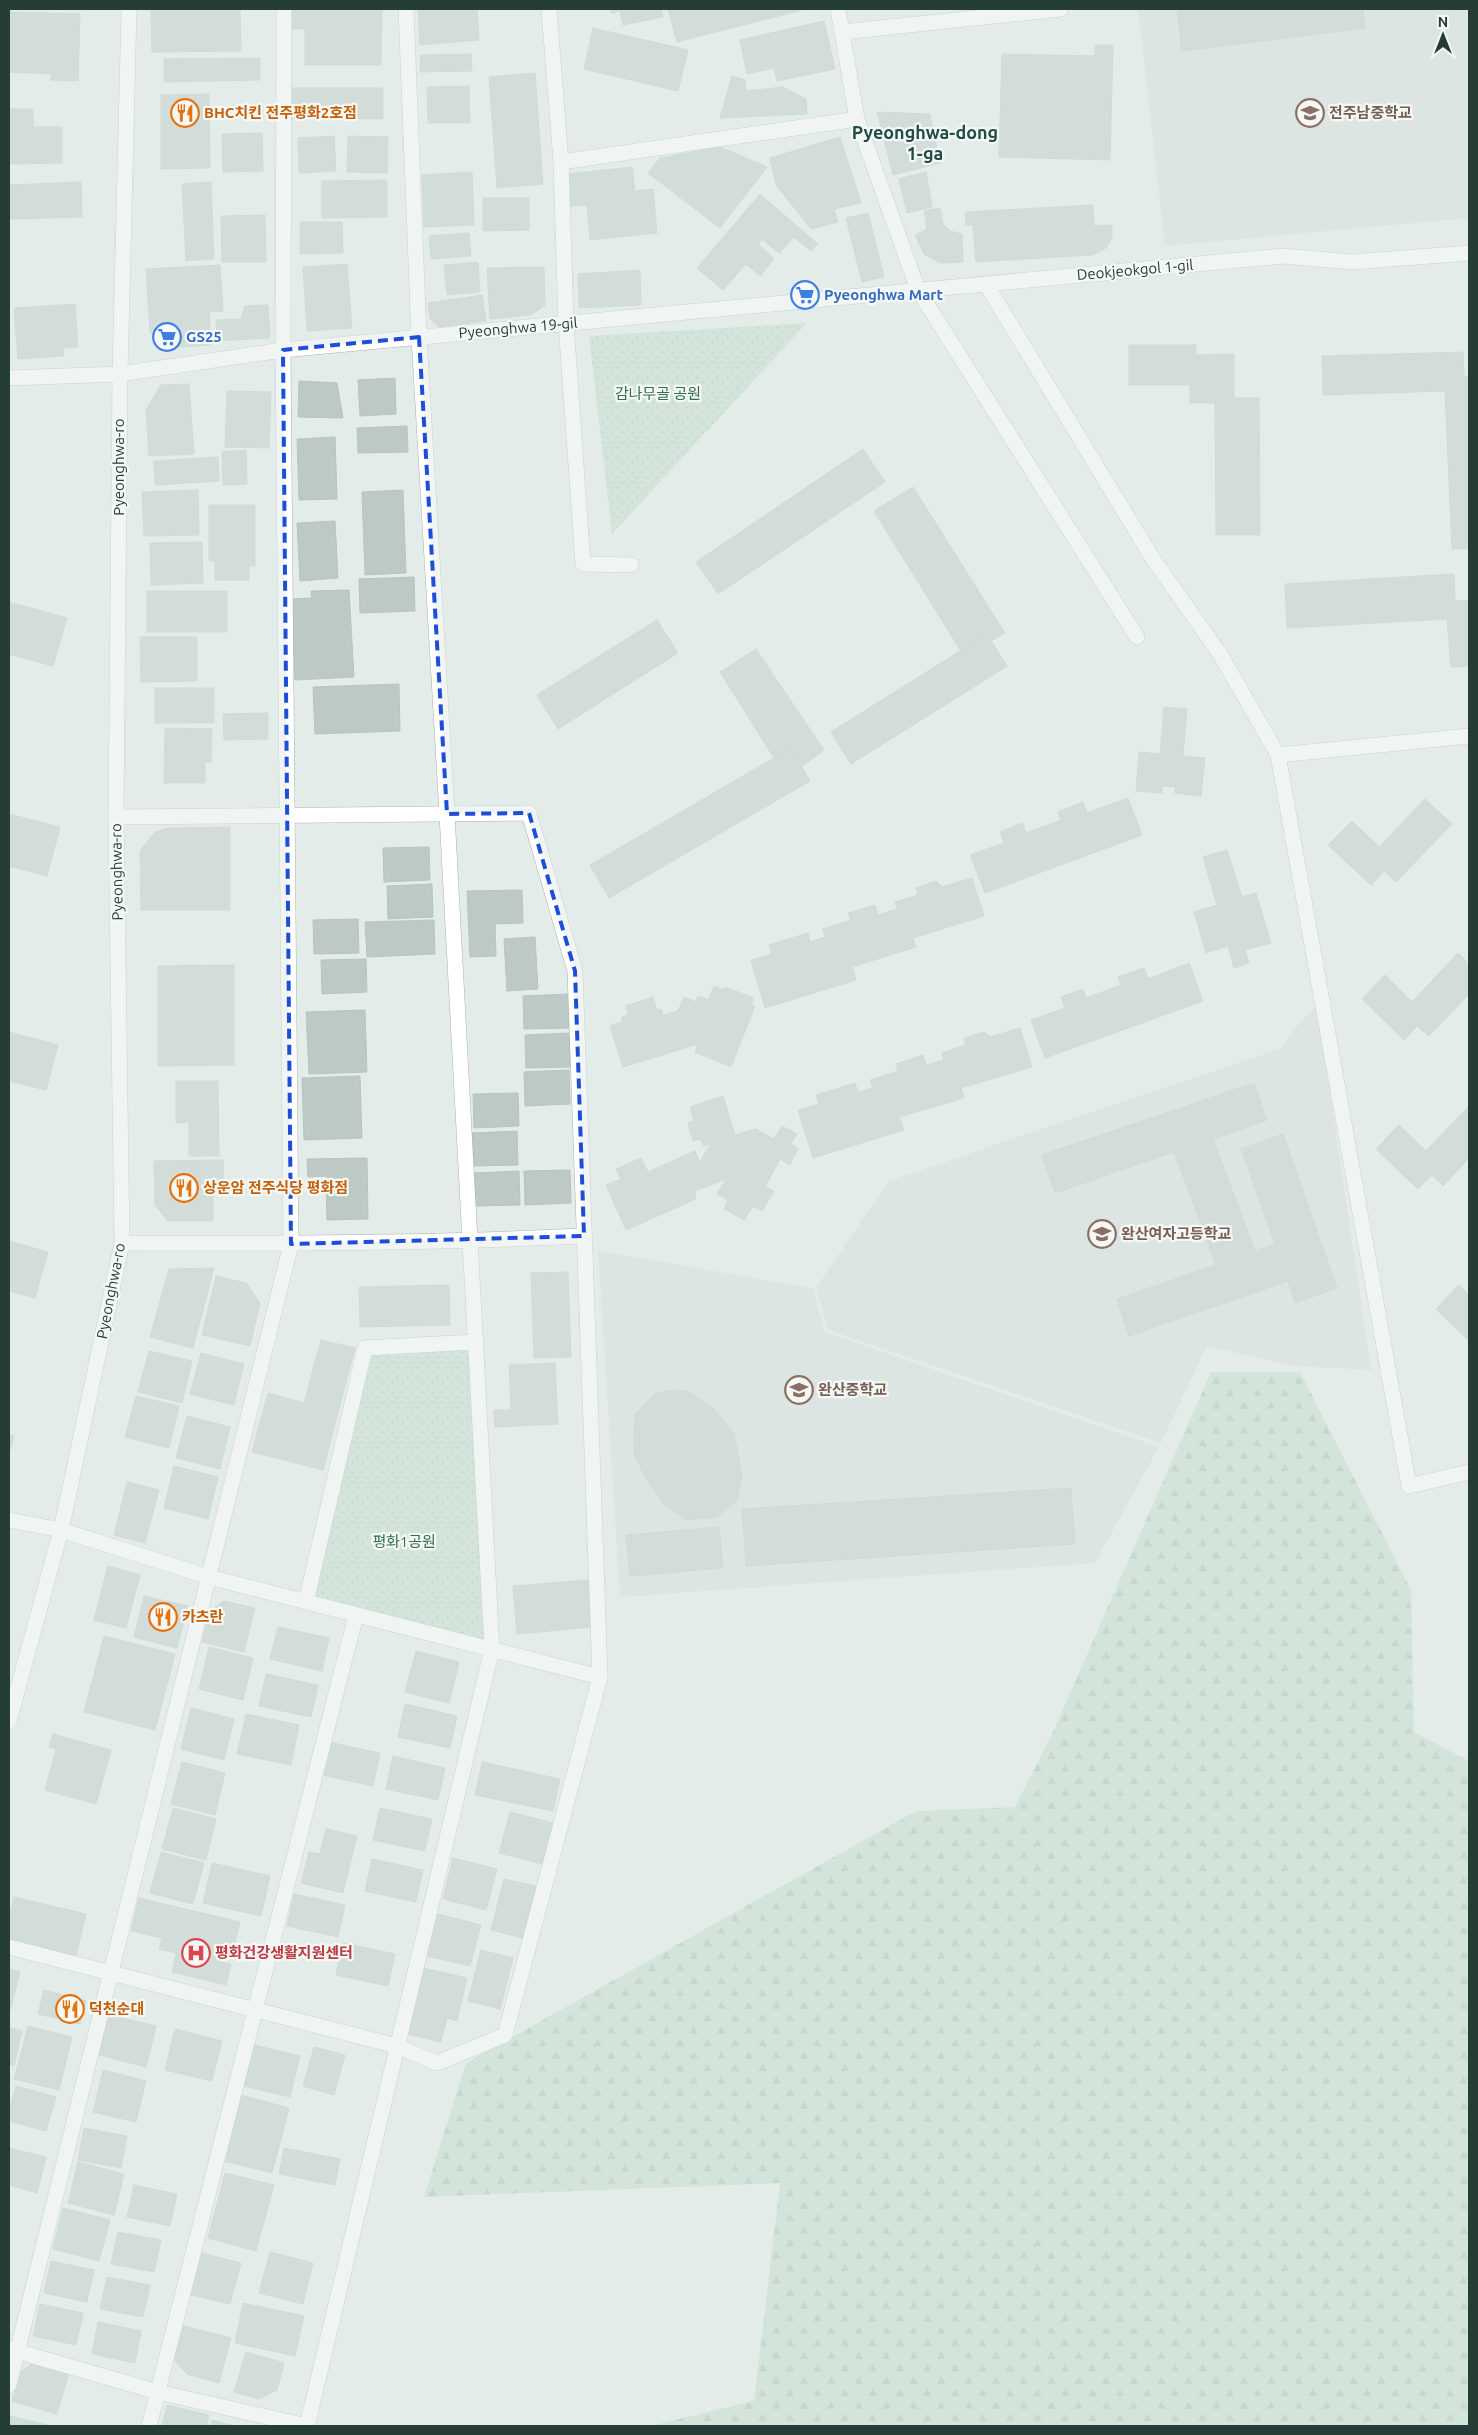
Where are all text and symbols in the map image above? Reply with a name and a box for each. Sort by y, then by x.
north arrow [1418,10,1468,60]
text: N [1438,14,1448,30]
restaurant icon: BHC치킨 전주평화2호점 [170,98,200,128]
school or university icon: 전주남중학교 [1295,98,1325,128]
place label: BHC치킨 전주평화2호점 [204,104,357,121]
place label: 전주남중학교 [1329,104,1412,121]
district label: Pyeonghwa-dong 1-ga [852,122,998,163]
street label: Deokjeokgol 1-gil [1076,256,1194,283]
supermarket icon: Pyeonghwa Mart [790,280,820,310]
place label: Pyeonghwa Mart [824,286,943,303]
street label: Pyeonghwa 19-gil [458,314,578,341]
supermarket icon: GS25 [152,322,182,352]
place label: GS25 [186,328,222,345]
park label: 감나무골 공원 [615,385,701,402]
street label: Pyeonghwa-ro [110,418,127,516]
street label: Pyeonghwa-ro [107,823,126,921]
restaurant icon: 상운암 전주식당 평화점 [169,1173,199,1203]
place label: 상운암 전주식당 평화점 [203,1179,348,1196]
school or university icon: 완산여자고등학교 [1087,1219,1117,1249]
place label: 완산여자고등학교 [1121,1225,1232,1242]
street label: Pyeonghwa-ro [93,1242,128,1340]
school or university icon: 완산중학교 [784,1375,814,1405]
place label: 완산중학교 [818,1381,887,1398]
park label: 평화1공원 [372,1533,436,1550]
restaurant icon: 카츠란 [148,1602,178,1632]
place label: 카츠란 [182,1608,224,1625]
hospital icon: 평화건강생활지원센터 [181,1938,211,1968]
place label: 평화건강생활지원센터 [215,1944,353,1961]
restaurant icon: 덕천순대 [55,1994,85,2024]
place label: 덕천순대 [89,2000,144,2017]

